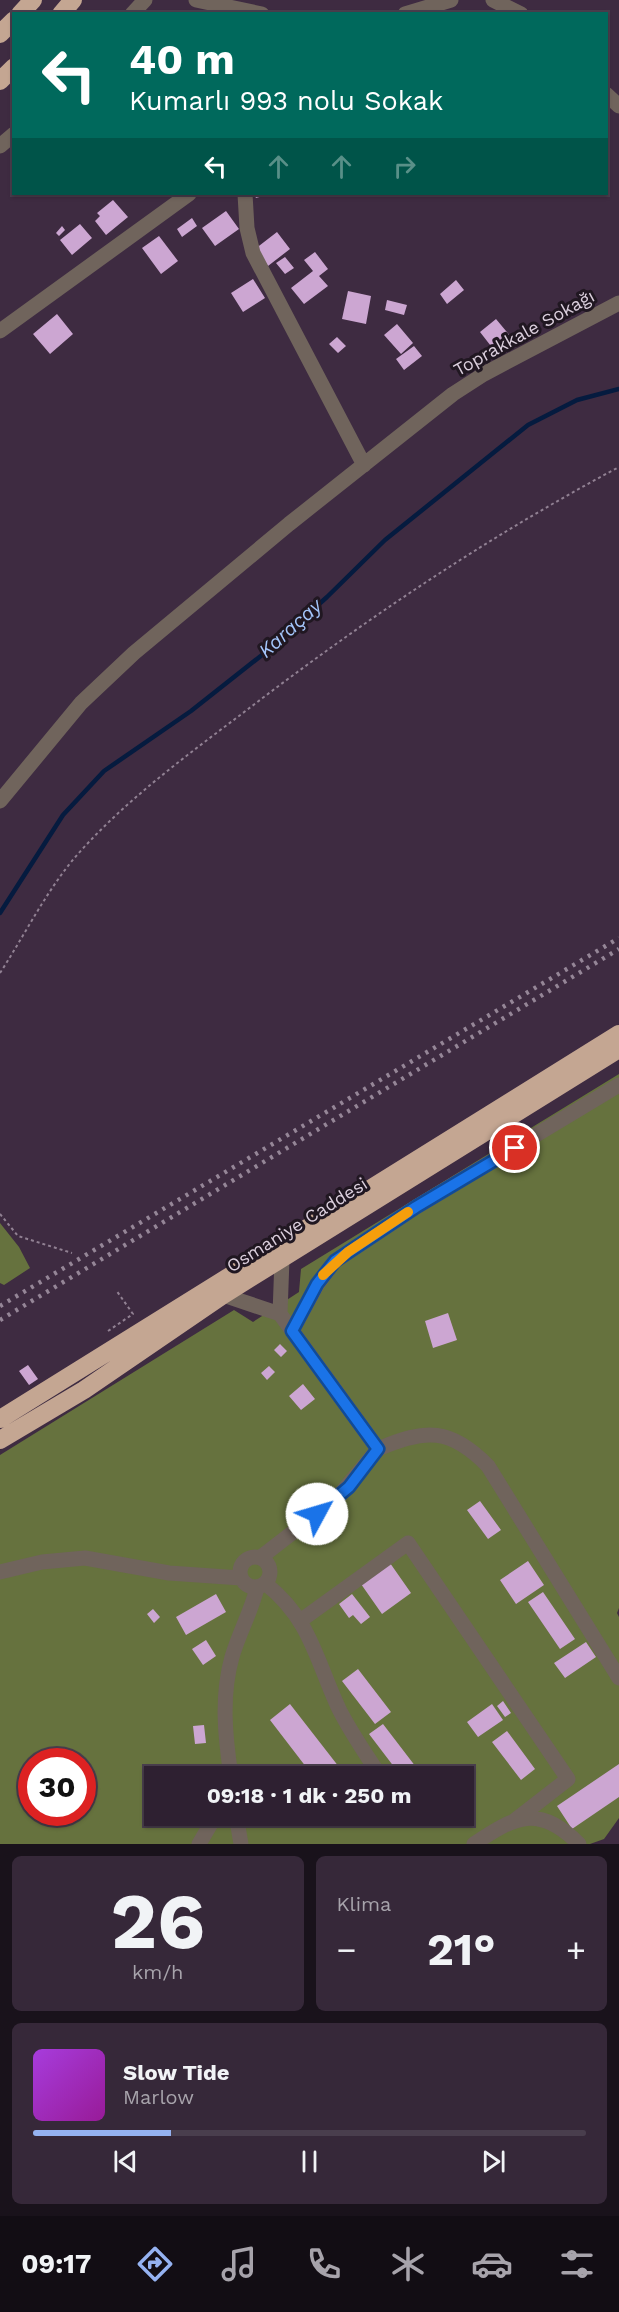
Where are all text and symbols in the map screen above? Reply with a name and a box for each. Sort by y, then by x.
text: 40 m [129,35,235,84]
icon: left [30,36,108,114]
text: Kumarlı 993 nolu Sokak [129,85,443,117]
icon: left [199,150,232,183]
icon: ahead [262,150,295,183]
icon: ahead [325,150,358,183]
icon: right [388,150,421,183]
street label: Toprakkale Sokağı [450,285,598,380]
water label: Karaçay [253,592,328,663]
pin [489,1122,540,1173]
icon: arrive [498,1131,531,1164]
street label: Osmaniye Caddesi [223,1173,371,1276]
position arrow [285,1482,349,1546]
speed limit sign: 30 [18,1748,96,1826]
text: 09:18 · 1 dk · 250 m [207,1783,411,1808]
text: 26 [110,1875,205,1967]
text: Klima [337,1892,391,1916]
text: 21° [427,1923,496,1976]
text: − [337,1930,356,1969]
text: + [566,1930,586,1969]
text: km/h [132,1960,184,1984]
text: Slow Tide [123,2060,230,2085]
text: Marlow [123,2085,194,2109]
icon: previous [109,2145,142,2178]
icon: pause [293,2145,326,2178]
icon: next [477,2145,510,2178]
icon: directions [134,2243,176,2285]
icon: music [218,2243,260,2285]
icon: phone [303,2243,345,2285]
icon: climate [387,2243,429,2285]
icon: car [471,2243,513,2285]
icon: filters [556,2243,598,2285]
text: 09:17 [21,2248,91,2280]

